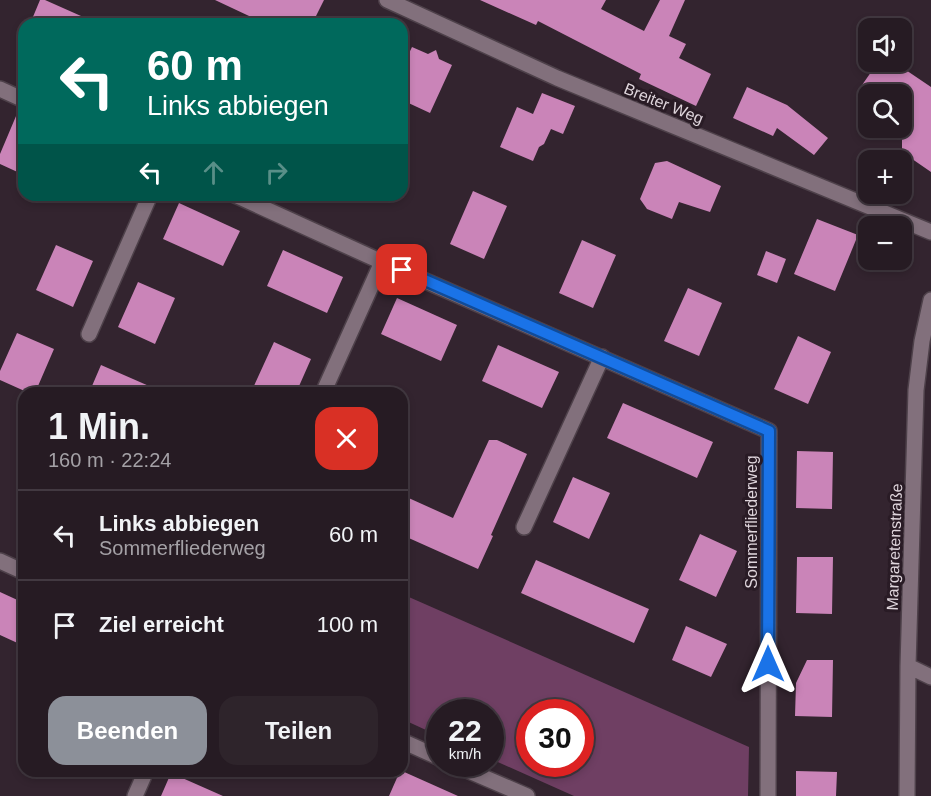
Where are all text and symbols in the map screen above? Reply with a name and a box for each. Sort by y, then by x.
map controls [858,18,912,270]
button: sound [858,18,912,72]
icon: left [48,42,126,120]
text: 60 m [147,42,243,89]
street label: Breiter Weg [622,80,706,127]
button: search [858,84,912,138]
text: Links abbiegen [147,91,329,121]
button: + [858,150,912,204]
icon: left [134,156,167,189]
icon: ahead [197,156,230,189]
icon: right [260,156,293,189]
button: − [858,216,912,270]
pin [376,244,427,295]
icon: arrive [385,253,418,286]
text: 1 Min. [48,406,150,447]
button: close [315,407,378,470]
text: 160 m · 22:24 [48,449,171,471]
street label: Sommerfliederweg [743,455,760,589]
street label: Margaretenstraße [884,483,905,611]
text: Links abbiegen [99,511,259,536]
icon: left [48,519,81,552]
text: 60 m [329,522,378,547]
text: Sommerfliederweg [99,537,266,559]
icon: arrive [48,609,81,642]
text: Ziel erreicht [99,612,224,637]
text: 100 m [317,612,378,637]
position arrow [736,632,800,696]
button: Beenden [48,696,207,765]
button: Teilen [219,696,378,765]
speed limit sign: 30 [516,699,594,777]
text: 22 [448,714,482,747]
text: km/h [449,745,481,762]

